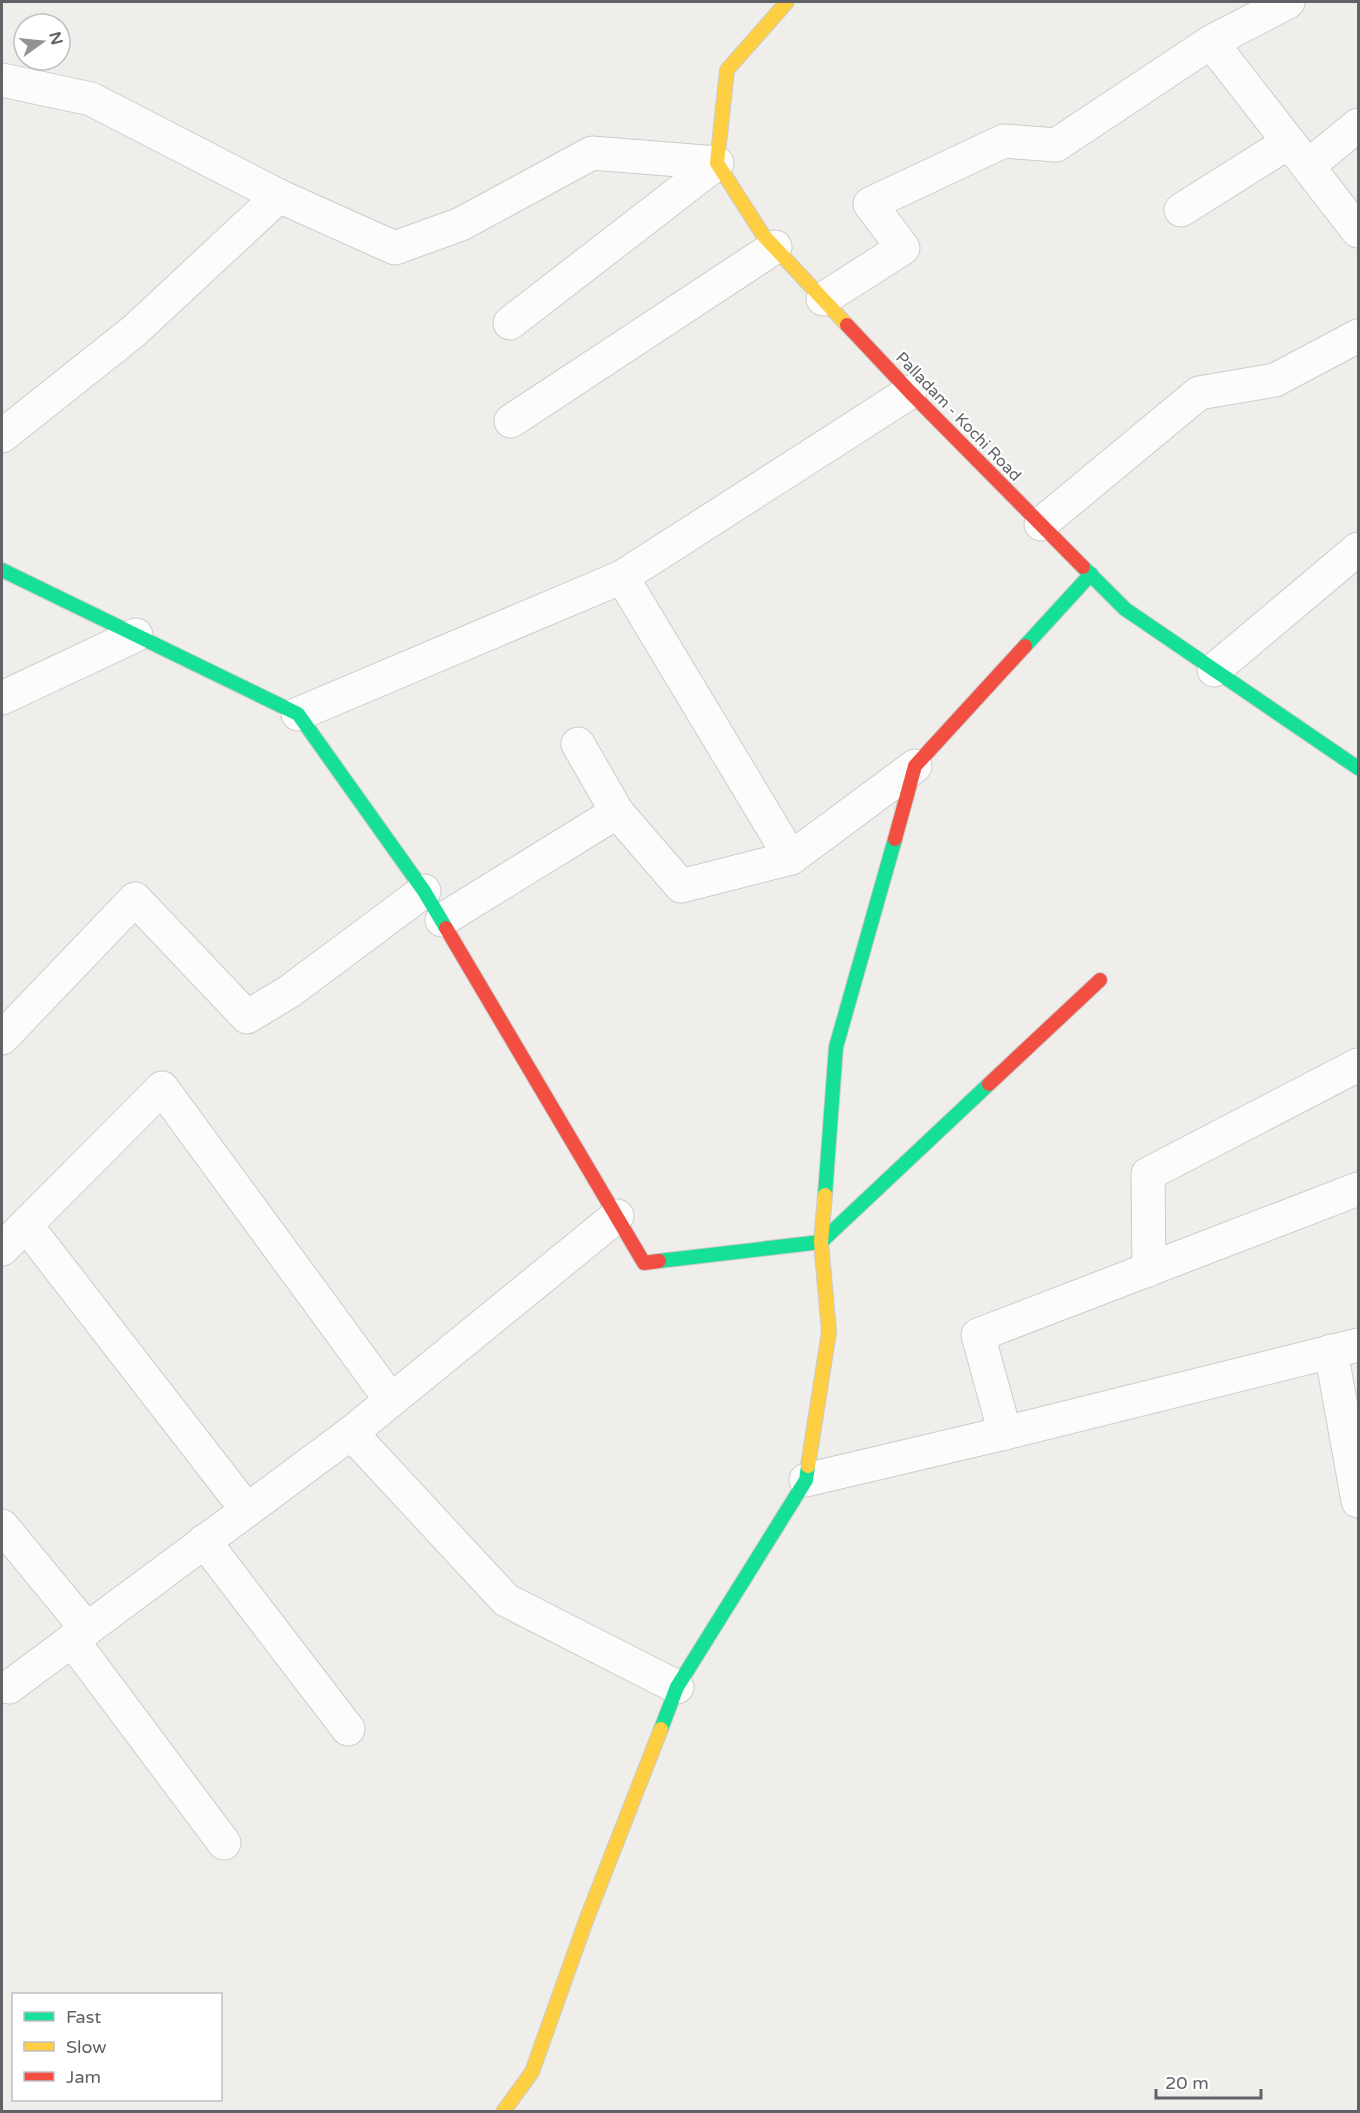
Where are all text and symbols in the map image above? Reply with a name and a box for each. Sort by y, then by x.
north arrow [12,12,72,72]
text: N [44,30,67,47]
street label: Palladam - Kochi Road [891,348,1025,485]
legend [12,1993,222,2101]
text: Fast [66,2006,101,2028]
text: Slow [66,2036,107,2058]
scale bar [1156,2062,1261,2100]
text: Jam [66,2066,101,2088]
text: 20 m [1165,2072,1209,2094]

